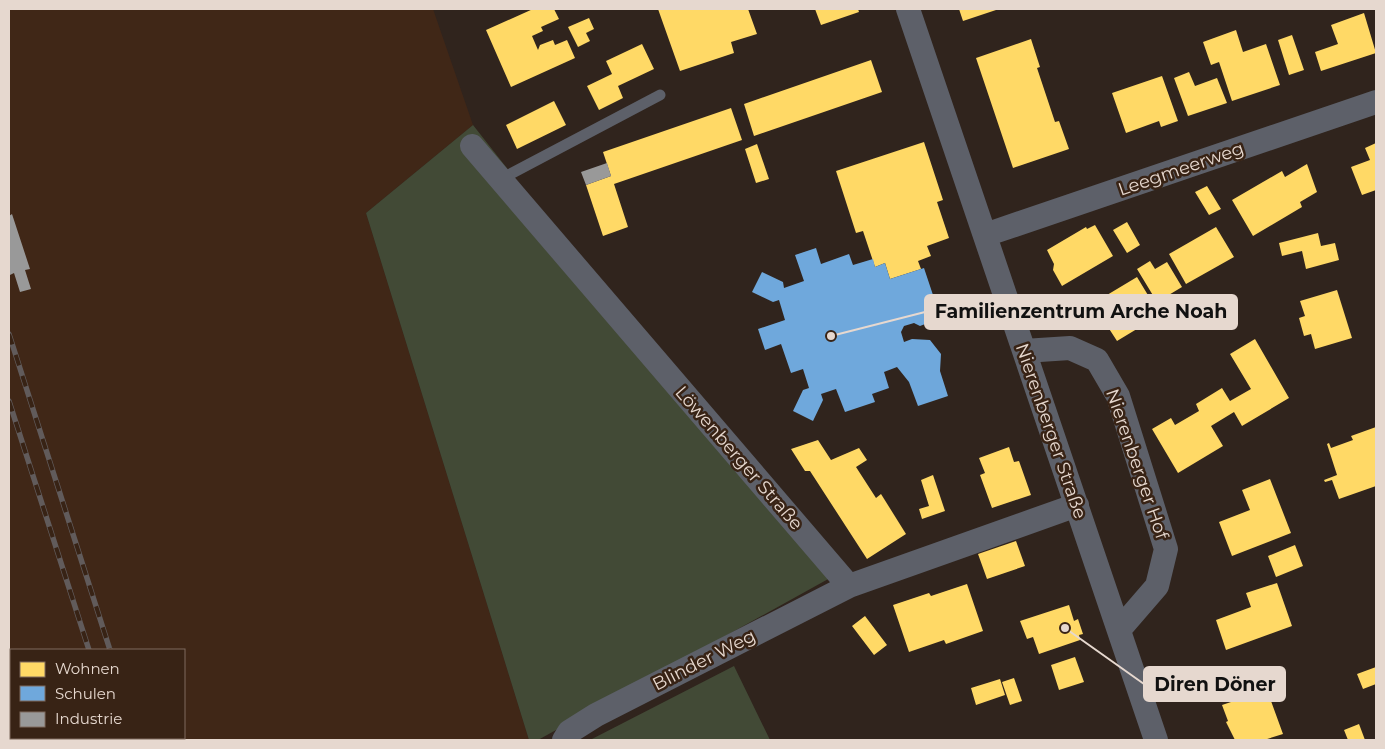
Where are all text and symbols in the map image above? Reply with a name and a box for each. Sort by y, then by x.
street label: Leegmeerweg [1115,137,1247,201]
callout: Familienzentrum Arche Noah [925,295,1237,329]
text: Familienzentrum Arche Noah [935,300,1227,323]
street label: Nierenberger Straße [1011,340,1091,522]
street label: Löwenberger Straße [670,381,808,535]
street label: Nierenberger Hof [1101,386,1173,543]
street label: Blinder Weg [649,625,759,695]
legend [10,649,185,739]
text: Wohnen [55,659,120,678]
callout: Diren Döner [1144,667,1285,701]
text: Diren Döner [1154,673,1276,696]
text: Schulen [55,684,116,703]
text: Industrie [55,709,122,728]

